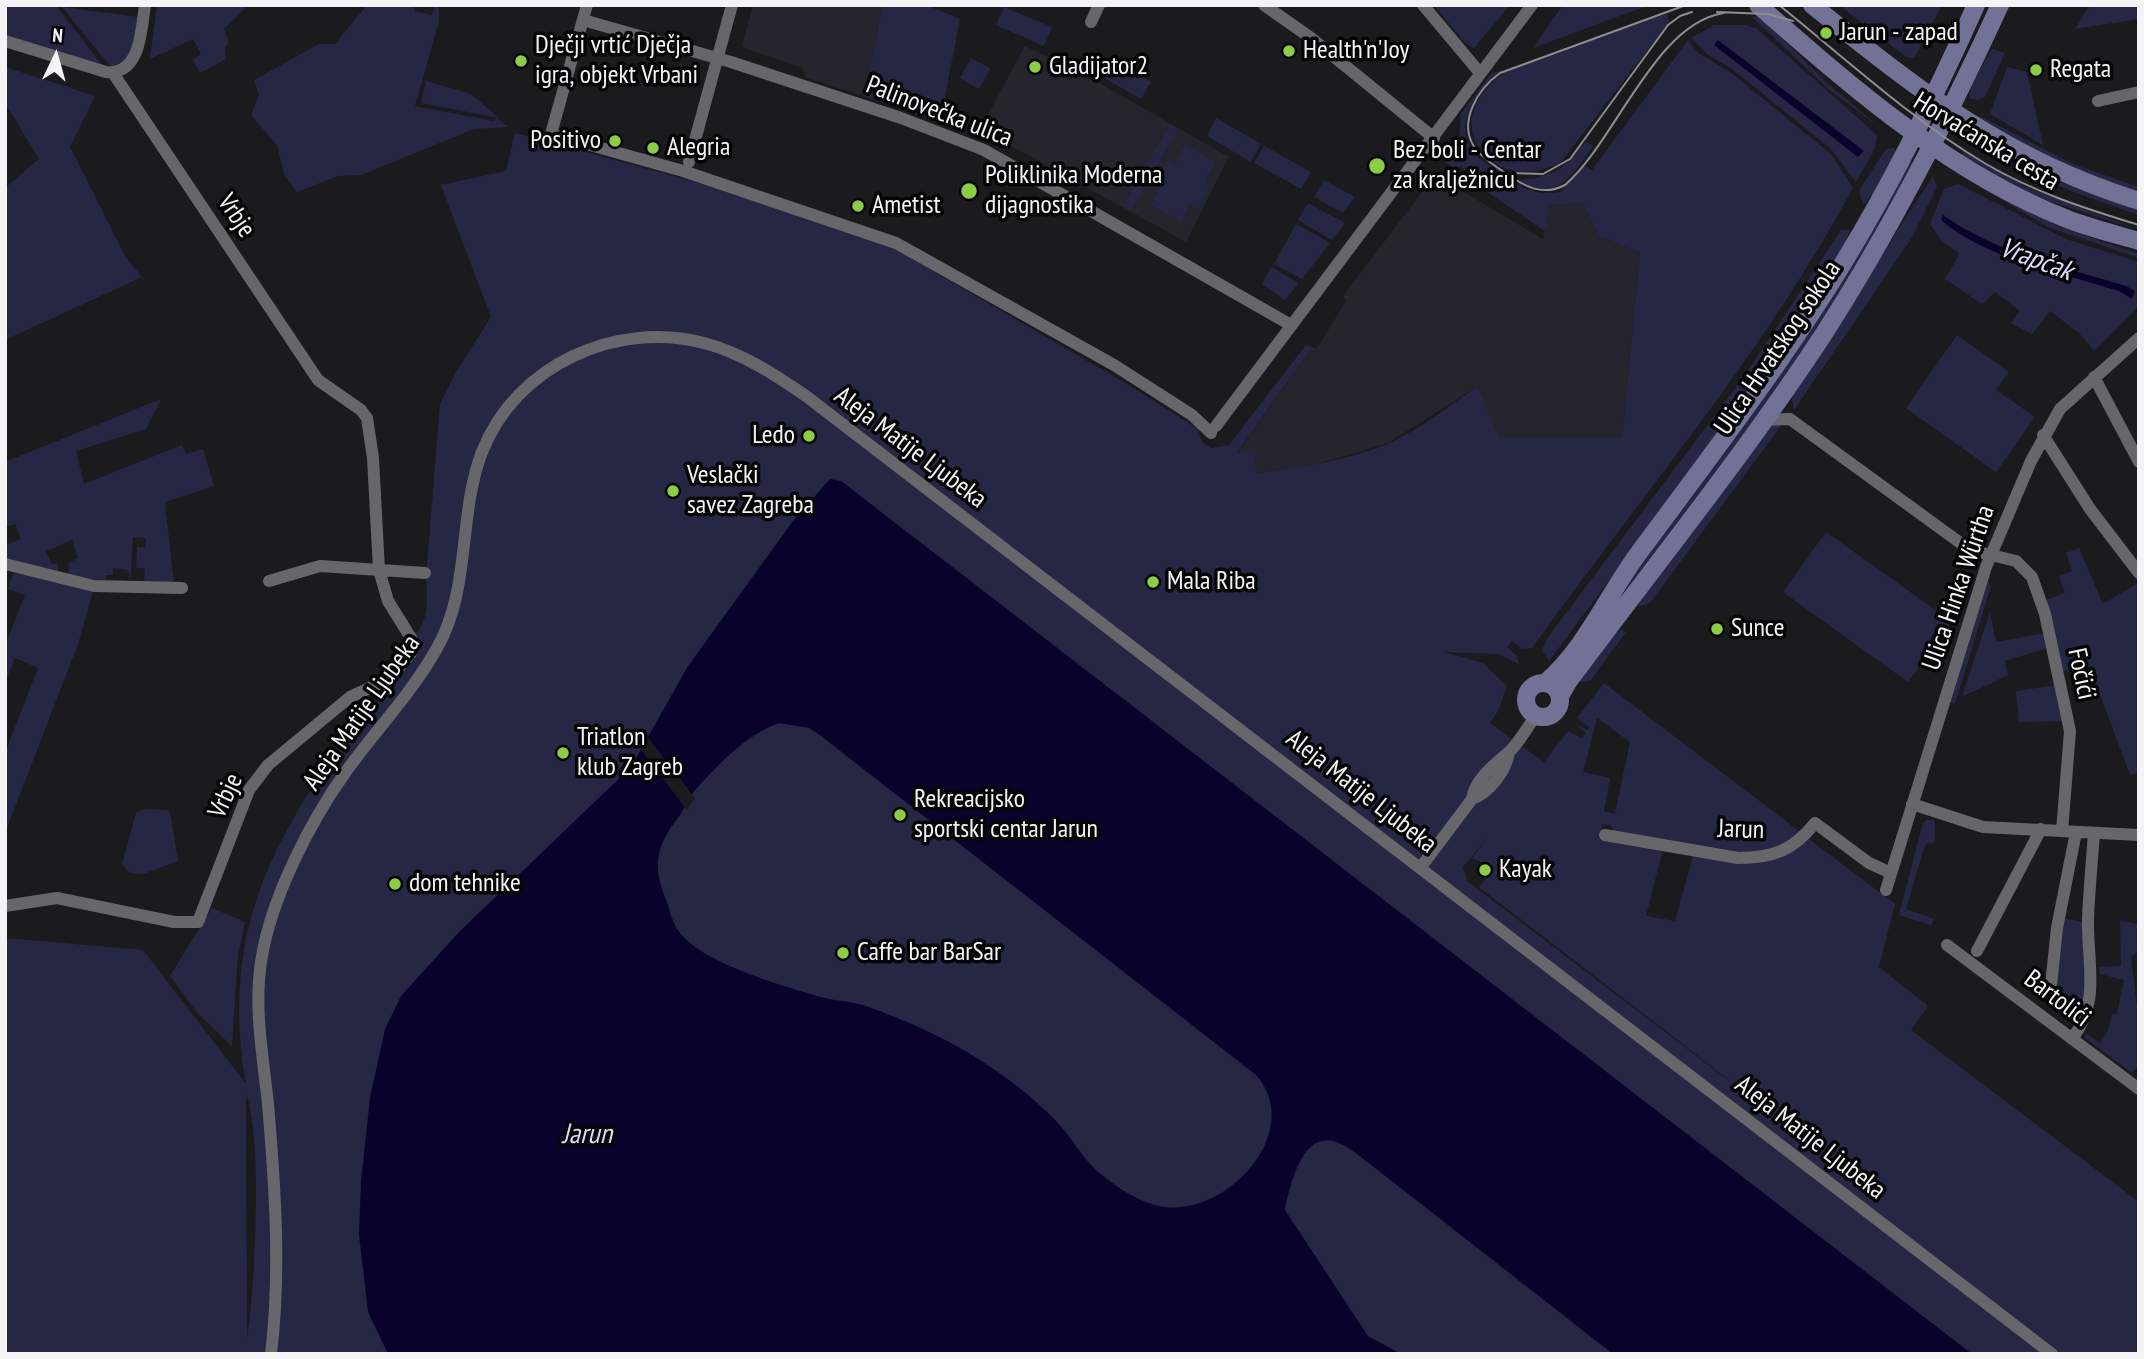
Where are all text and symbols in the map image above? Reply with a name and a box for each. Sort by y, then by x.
place label: Jarun - zapad [1840,17,1958,49]
north arrow [21,21,91,91]
text: N [52,23,64,47]
marker: Jarun - zapad [1818,25,1834,41]
place label: Dječji vrtić Dječja igra, objekt Vrbani [535,30,698,92]
place label: Health'n'Joy [1303,35,1409,67]
marker: Health'n'Joy [1281,43,1297,59]
place label: Gladijator2 [1049,51,1148,83]
marker: Dječji vrtić Dječja igra, objekt Vrbani [513,53,529,69]
place label: Regata [2050,54,2111,86]
marker: Gladijator2 [1027,59,1043,75]
marker: Regata [2028,62,2044,78]
street label: Palinovečka ulica [862,70,1016,154]
street label: Horvaćanska cesta [1907,86,2065,198]
place label: Positivo [530,125,601,157]
place label: Alegria [667,132,730,164]
marker: Positivo [607,133,623,149]
place label: Bez boli - Centar za kralježnicu [1393,135,1541,196]
marker: Alegria [645,140,661,156]
marker: Bez boli - Centar za kralježnicu [1367,156,1387,176]
place label: Poliklinika Moderna dijagnostika [985,160,1162,222]
marker: Poliklinika Moderna dijagnostika [959,181,979,201]
street label: Vrbje [210,188,262,244]
place label: Ametist [872,190,941,222]
marker: Ametist [850,198,866,214]
water label: Vrapčak [1995,231,2077,289]
street label: Ulica Hrvatskog sokola [1708,255,1848,441]
street label: Aleja Matije Ljubeka [828,381,992,515]
place label: Ledo [752,420,795,452]
marker: Ledo [801,428,817,444]
place label: Veslački savez Zagreba [687,460,814,522]
marker: Veslački savez Zagreba [665,483,681,499]
street label: Ulica Hinka Würtha [1916,501,2002,675]
place label: Mala Riba [1167,566,1256,598]
marker: Mala Riba [1145,574,1161,590]
place label: Sunce [1731,613,1784,645]
marker: Sunce [1709,621,1725,637]
street label: Aleja Matije Ljubeka [297,629,427,797]
street label: Fočići [2060,645,2102,703]
place label: Triatlon klub Zagreb [577,722,683,784]
street label: Aleja Matije Ljubeka [1280,724,1442,860]
marker: Triatlon klub Zagreb [555,745,571,761]
street label: Vrbje [202,769,250,823]
place label: Rekreacijsko sportski centar Jarun [914,784,1098,846]
marker: Rekreacijsko sportski centar Jarun [892,807,908,823]
street label: Jarun [1717,814,1765,846]
place label: Kayak [1499,854,1552,886]
marker: Kayak [1477,862,1493,878]
place label: dom tehnike [409,868,521,900]
marker: dom tehnike [387,876,403,892]
place label: Caffe bar BarSar [857,937,1001,969]
marker: Caffe bar BarSar [835,945,851,961]
street label: Bartolići [2018,964,2096,1034]
street label: Aleja Matije Ljubeka [1729,1070,1891,1206]
water label: Jarun [562,1118,612,1152]

